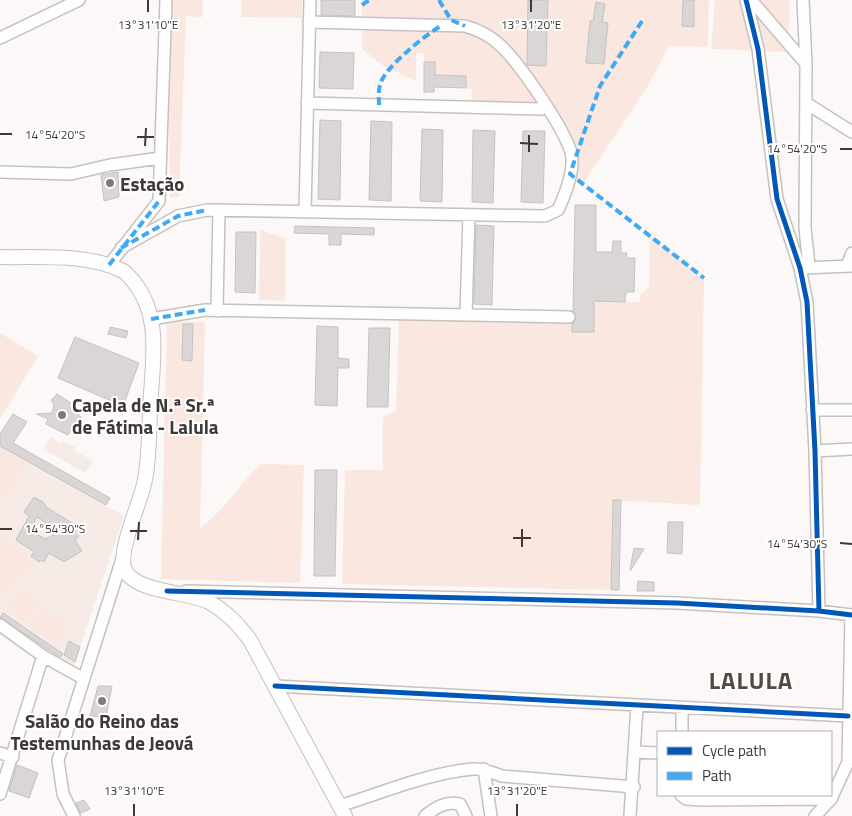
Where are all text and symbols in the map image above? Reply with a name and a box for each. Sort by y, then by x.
text: 13°31'10"E [118,15,179,34]
text: 13°31'20"E [501,15,562,34]
text: 14°54'20"S [25,125,85,144]
text: 14°54'20"S [767,139,827,158]
place label: Estação [120,169,184,198]
marker: Estação [104,177,116,189]
place label: Capela de N.ª Sr.ª de Fátima - Lalula [72,390,219,441]
marker: Capela de N.ª Sr.ª de Fátima - Lalula [56,409,68,421]
text: 14°54'30"S [25,519,85,538]
text: 14°54'30"S [767,534,827,553]
district label: LALULA [709,662,793,698]
marker: Salão do Reino das Testemunhas de Jeová [96,695,108,707]
place label: Salão do Reino das Testemunhas de Jeová [11,706,194,757]
legend [657,731,832,796]
text: Cycle path [702,739,767,762]
text: Path [702,764,732,787]
text: 13°31'10"E [104,781,165,800]
text: 13°31'20"E [487,781,548,800]

